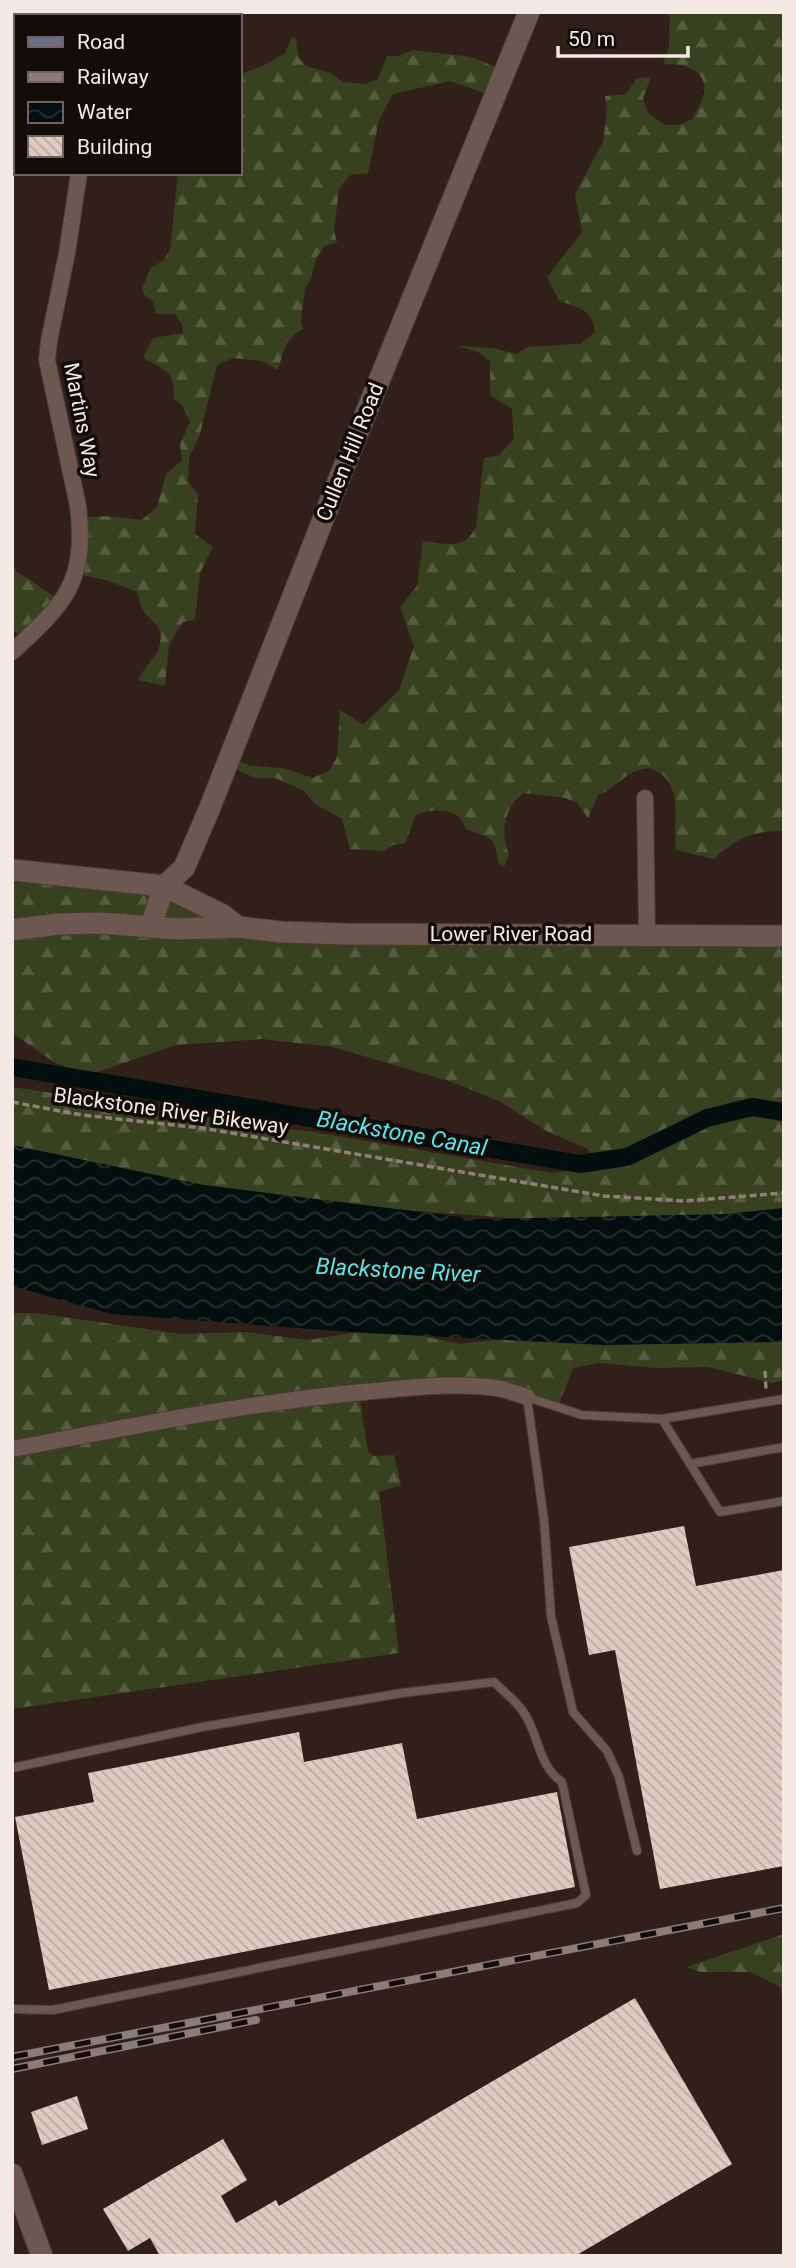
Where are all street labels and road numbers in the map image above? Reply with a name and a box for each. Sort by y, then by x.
street label: Martins Way [59,361,105,480]
street label: Cullen Hill Road [311,379,389,525]
street label: Lower River Road [430,922,592,946]
street label: Blackstone River Bikeway [52,1083,290,1139]

